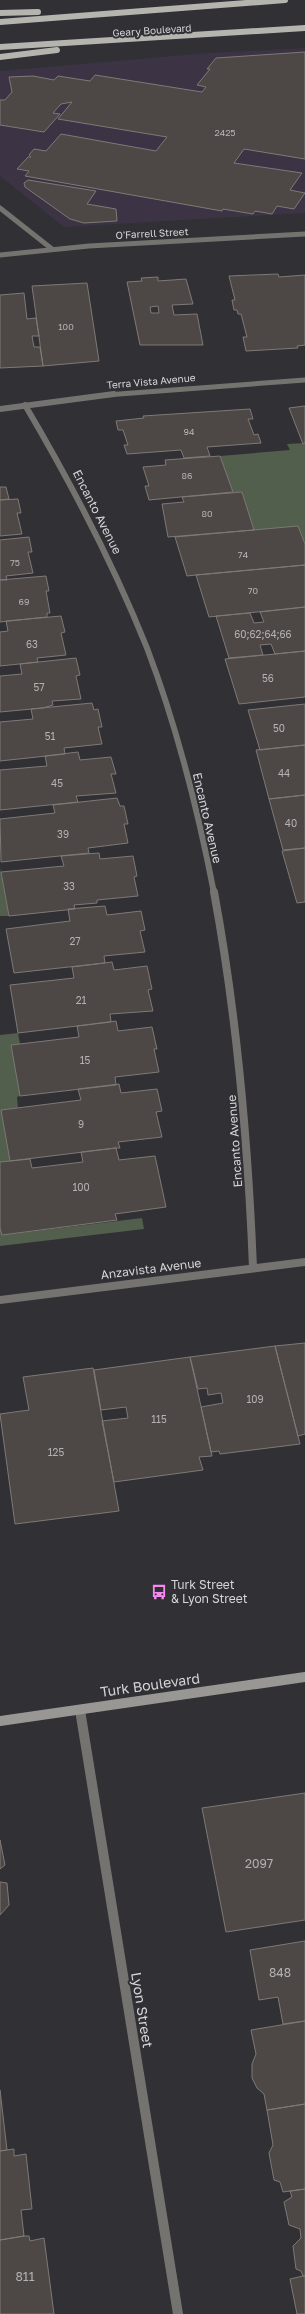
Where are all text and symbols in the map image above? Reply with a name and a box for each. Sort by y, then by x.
street label: Geary Boulevard [112,21,192,39]
house number: 2425 [214,127,236,138]
street label: O'Farrell Street [115,225,189,241]
house number: 100 [58,321,74,332]
street label: Terra Vista Avenue [106,371,196,391]
house number: 94 [184,426,195,437]
street label: Encanto Avenue [70,467,125,556]
house number: 86 [182,470,192,481]
house number: 80 [201,508,213,519]
house number: 74 [238,549,249,560]
house number: 75 [10,557,20,568]
house number: 70 [248,585,259,596]
house number: 69 [19,596,29,607]
house number: 60;62;64;66 [234,628,292,640]
house number: 63 [26,638,38,650]
house number: 56 [262,672,274,684]
house number: 57 [33,681,45,693]
house number: 50 [273,722,285,734]
house number: 51 [45,730,55,742]
house number: 44 [278,767,290,779]
street label: Encanto Avenue [190,771,225,865]
house number: 45 [51,777,63,789]
house number: 40 [285,817,297,829]
house number: 39 [57,828,69,840]
house number: 33 [63,880,75,892]
house number: 27 [69,935,81,947]
house number: 21 [76,994,86,1006]
house number: 15 [80,1054,91,1066]
street label: Encanto Avenue [224,1094,245,1188]
house number: 9 [78,1118,84,1130]
house number: 100 [72,1181,90,1193]
street label: Anzavista Avenue [100,1255,202,1282]
house number: 109 [246,1393,264,1405]
house number: 115 [151,1413,167,1425]
house number: 125 [48,1446,64,1458]
place label: Turk Street & Lyon Street [171,1577,248,1606]
bus stop icon: Turk Street & Lyon Street [150,1583,168,1601]
street label: Turk Boulevard [99,1669,201,1700]
house number: 2097 [245,1856,273,1871]
house number: 848 [269,1965,291,1980]
street label: Lyon Street [128,1971,157,2049]
house number: 811 [16,2269,35,2284]

